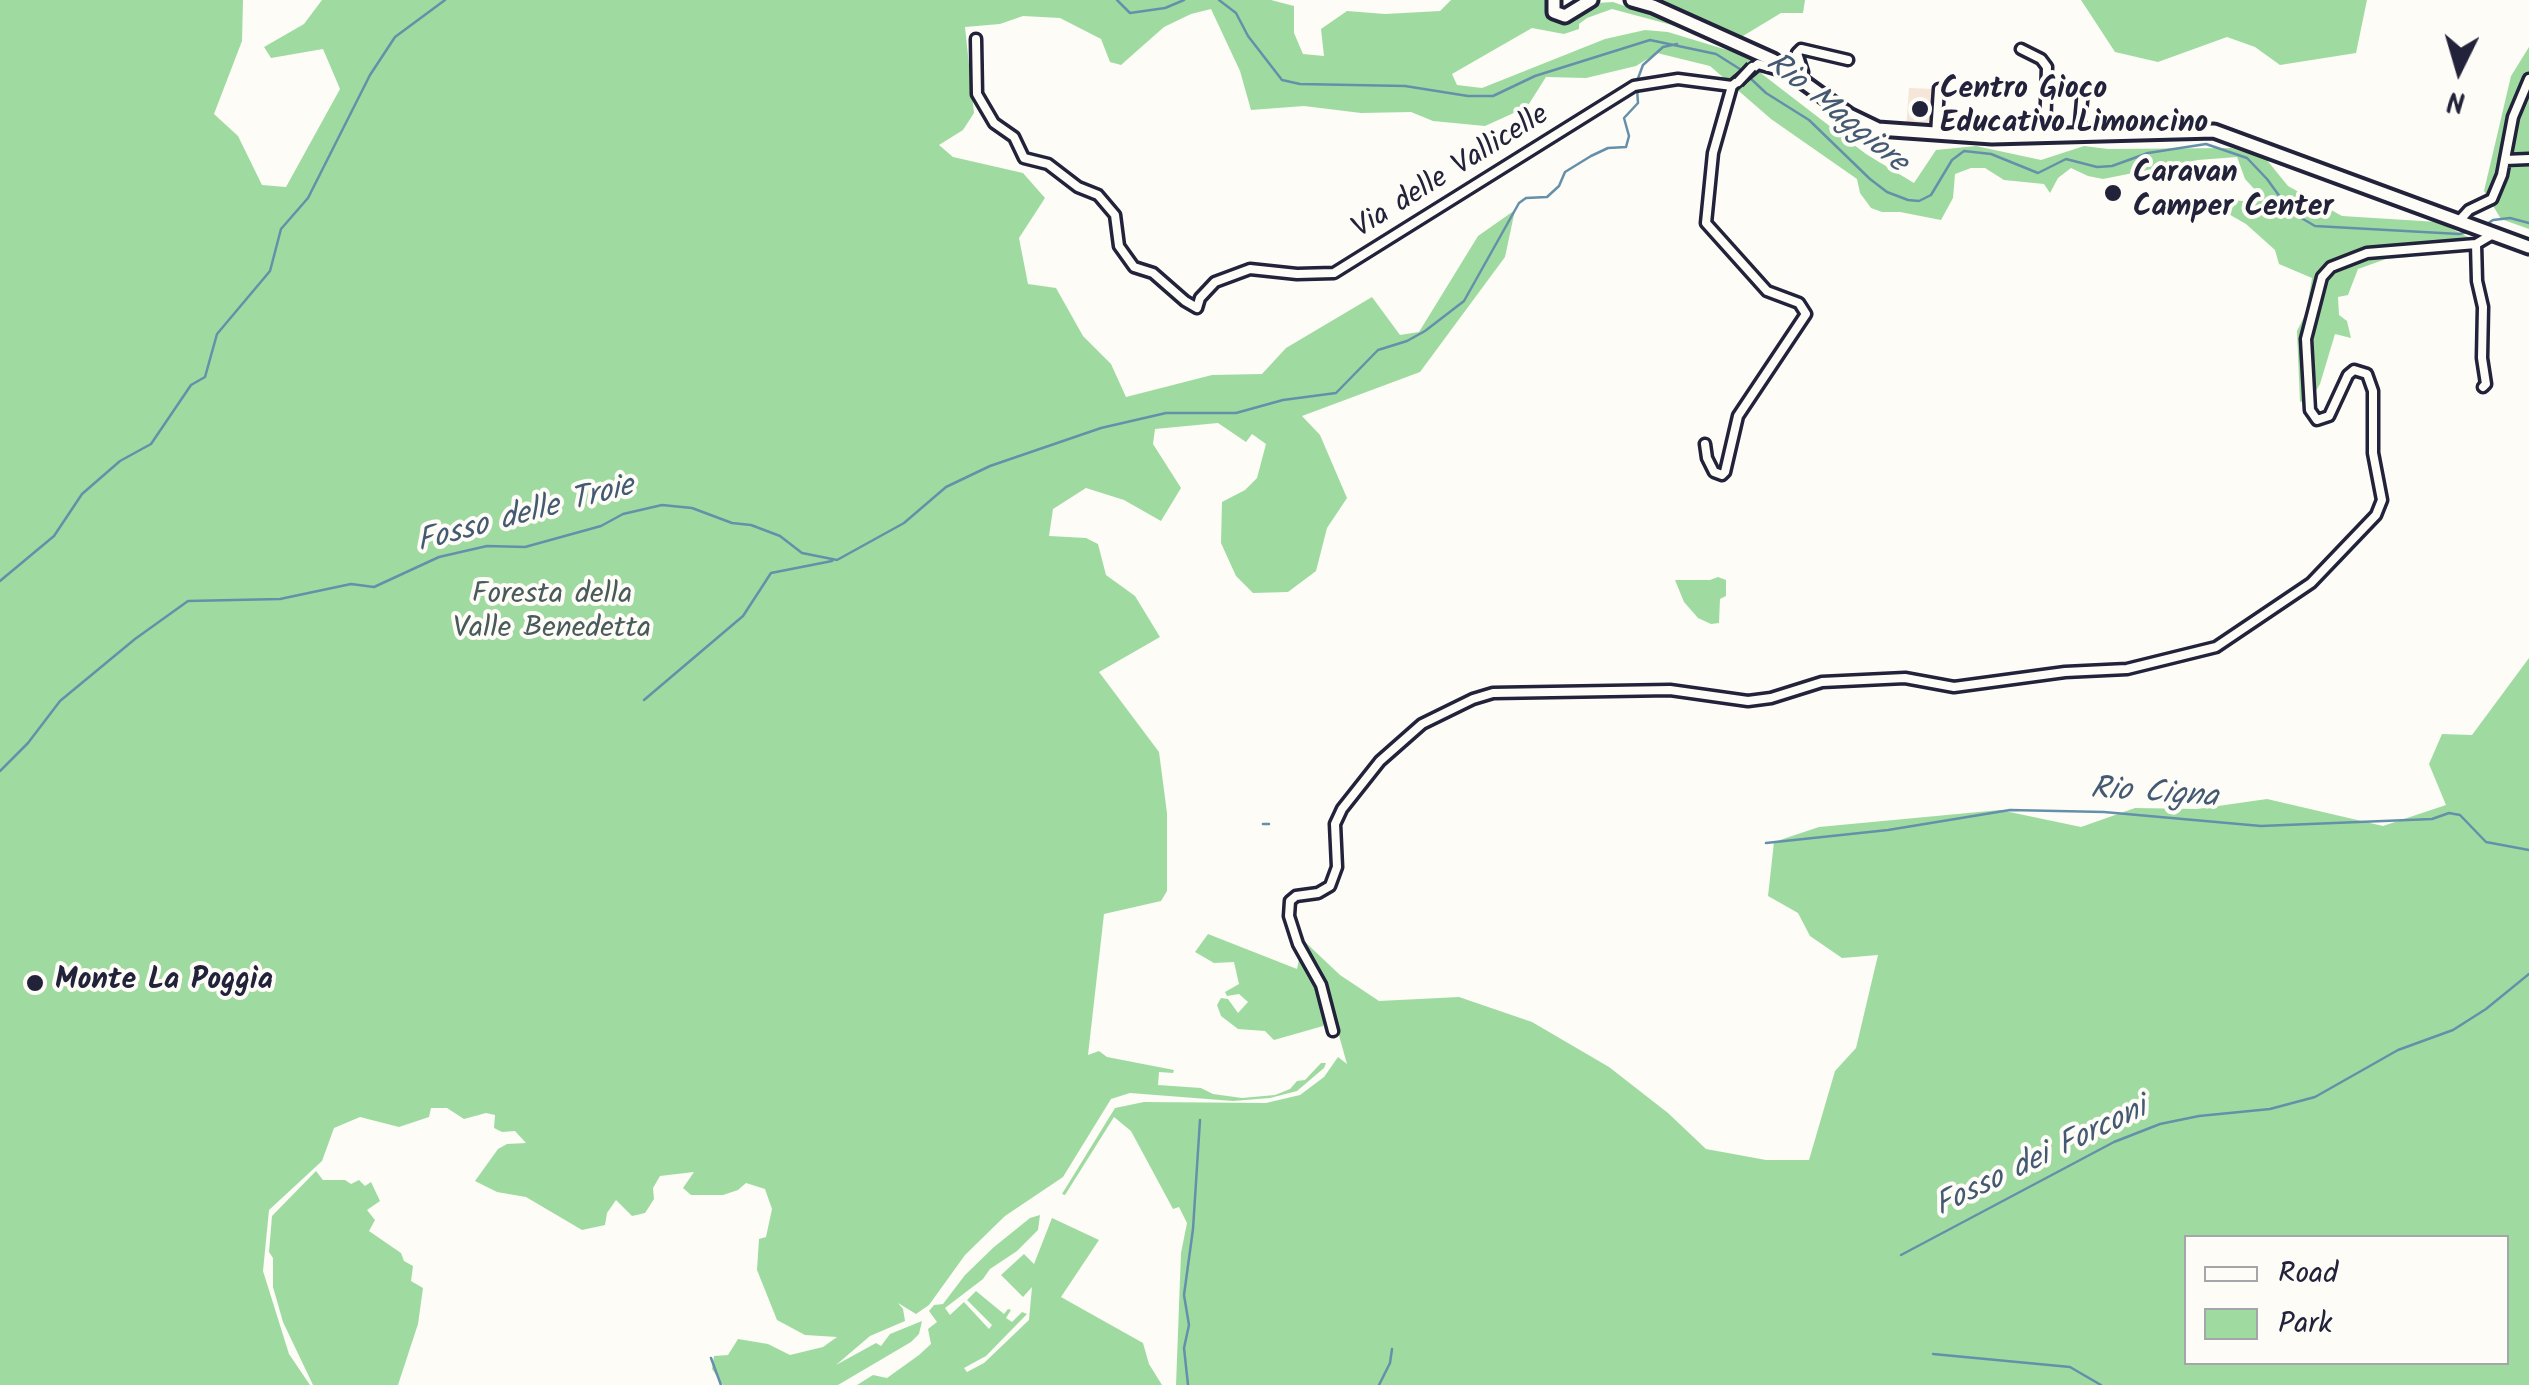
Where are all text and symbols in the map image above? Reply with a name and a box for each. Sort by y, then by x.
north arrow [2409,20,2509,120]
water label: Rio Maggiore [1756,46,1914,184]
place label: Centro Gioco Educativo Limoncino [1940,74,2208,144]
text: N [2446,77,2467,124]
marker: Centro Gioco Educativo Limoncino [1909,98,1931,120]
street label: Via delle Vallicelle [1347,99,1557,249]
place label: Caravan Camper Center [2133,158,2333,228]
marker: Caravan Camper Center [2102,182,2124,204]
water label: Fosso delle Troie [413,470,639,564]
park label: Foresta della Valle Benedetta [453,579,651,650]
water label: Rio Cigna [2089,772,2219,820]
place label: Monte La Poggia [55,965,273,1001]
marker: Monte La Poggia [24,972,46,994]
water label: Fosso dei Forconi [1929,1092,2155,1228]
legend [2184,1235,2509,1365]
text: Road [2278,1250,2338,1298]
text: Park [2278,1300,2332,1348]

